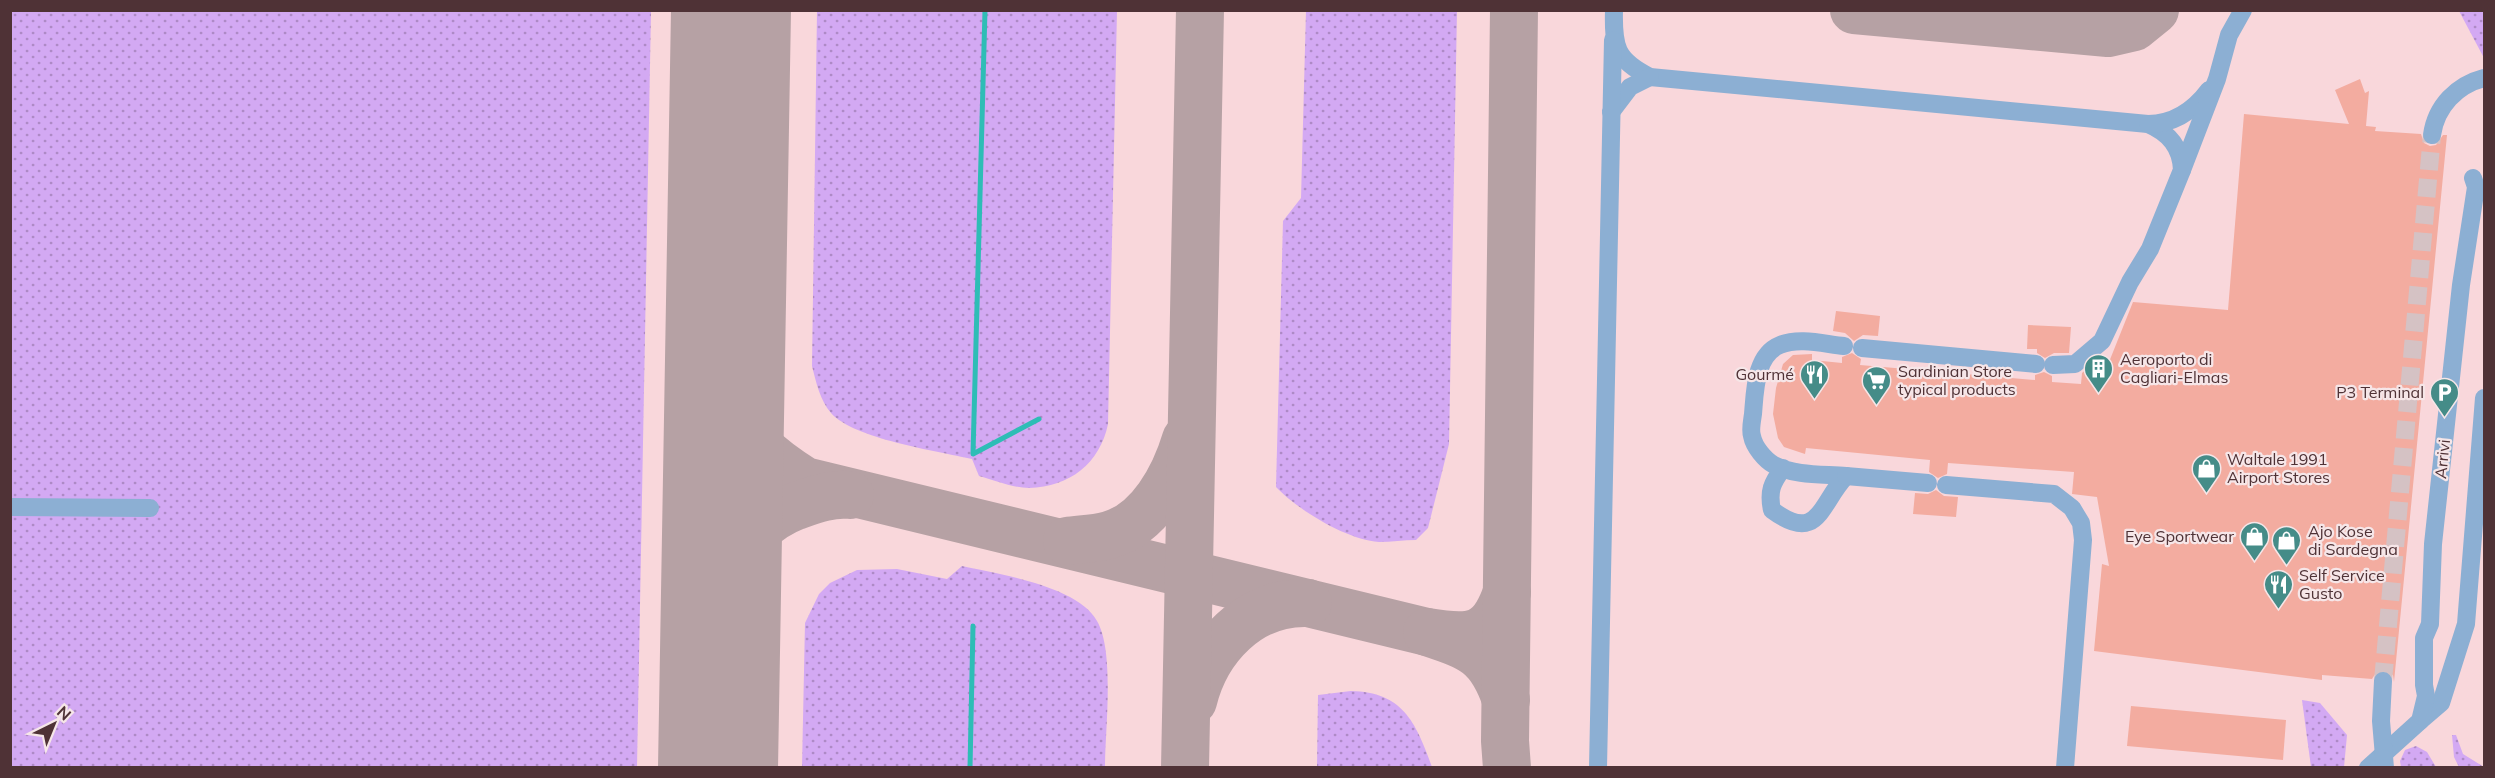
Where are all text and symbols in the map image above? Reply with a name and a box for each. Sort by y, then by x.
place label: Aeroporto di Cagliari-Elmas [2120,349,2228,387]
building icon: Aeroporto di Cagliari-Elmas [2083,352,2115,394]
restaurant icon: Gourmé [1799,358,1831,400]
place label: Sardinian Store typical products [1898,361,2016,399]
place label: Gourmé [1735,364,1794,384]
supermarket icon: Sardinian Store typical products [1861,364,1893,406]
parking icon: P3 Terminal [2429,376,2461,418]
place label: P3 Terminal [2336,382,2424,402]
street label: Arrivi [2430,438,2454,480]
place label: Waltale 1991 Airport Stores [2227,449,2330,487]
shop icon: Waltale 1991 Airport Stores [2190,452,2222,494]
shop icon: Eye Sportwear [2239,520,2271,562]
place label: Ajo Kose di Sardegna [2308,521,2398,559]
shop icon: Ajo Kose di Sardegna [2271,524,2303,566]
place label: Eye Sportwear [2125,526,2234,546]
place label: Self Service Gusto [2299,565,2385,603]
restaurant icon: Self Service Gusto [2262,568,2294,610]
north arrow [24,694,84,754]
text: N [53,702,75,724]

